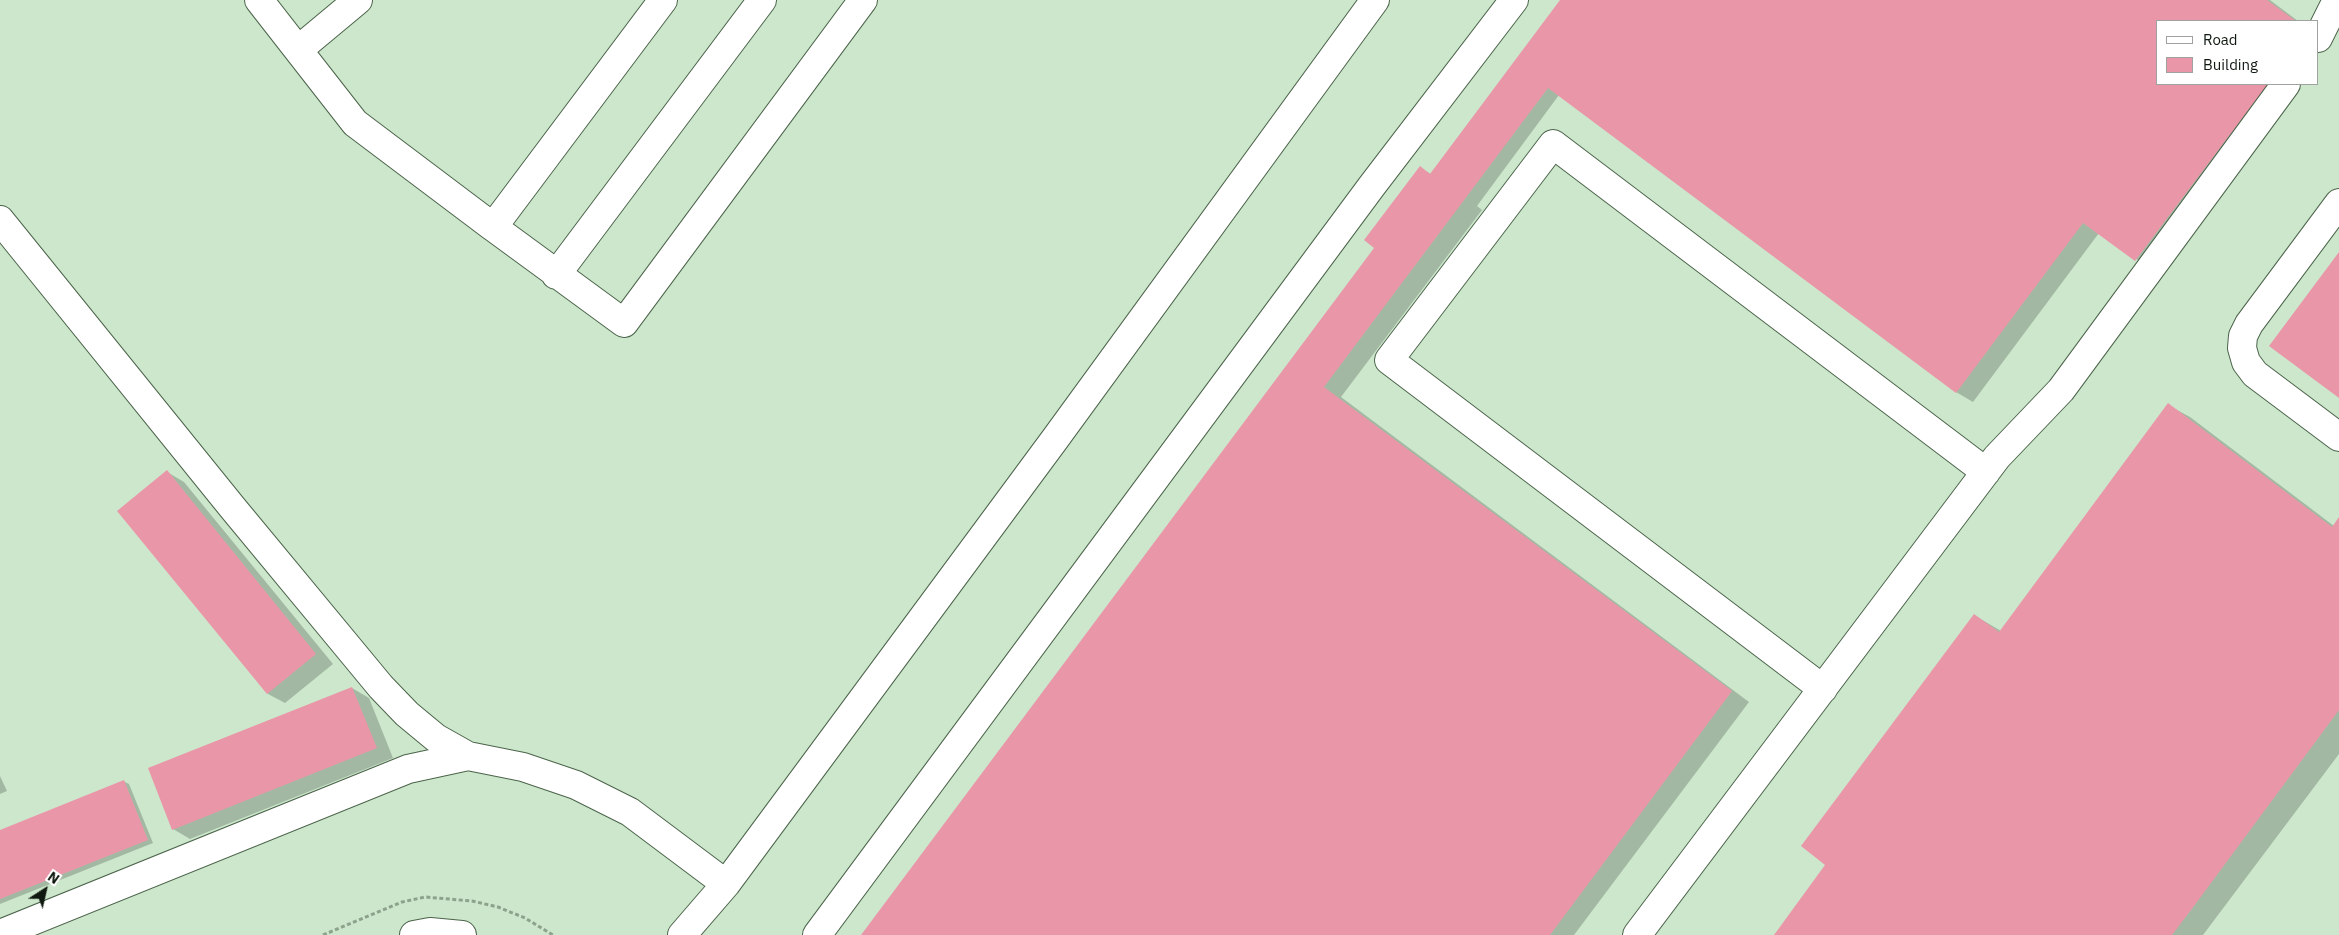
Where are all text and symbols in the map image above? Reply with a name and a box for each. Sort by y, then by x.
legend [2156,20,2319,85]
text: Road [2203,30,2238,49]
text: Building [2203,55,2258,74]
north arrow [20,865,70,915]
text: N [44,867,63,888]

